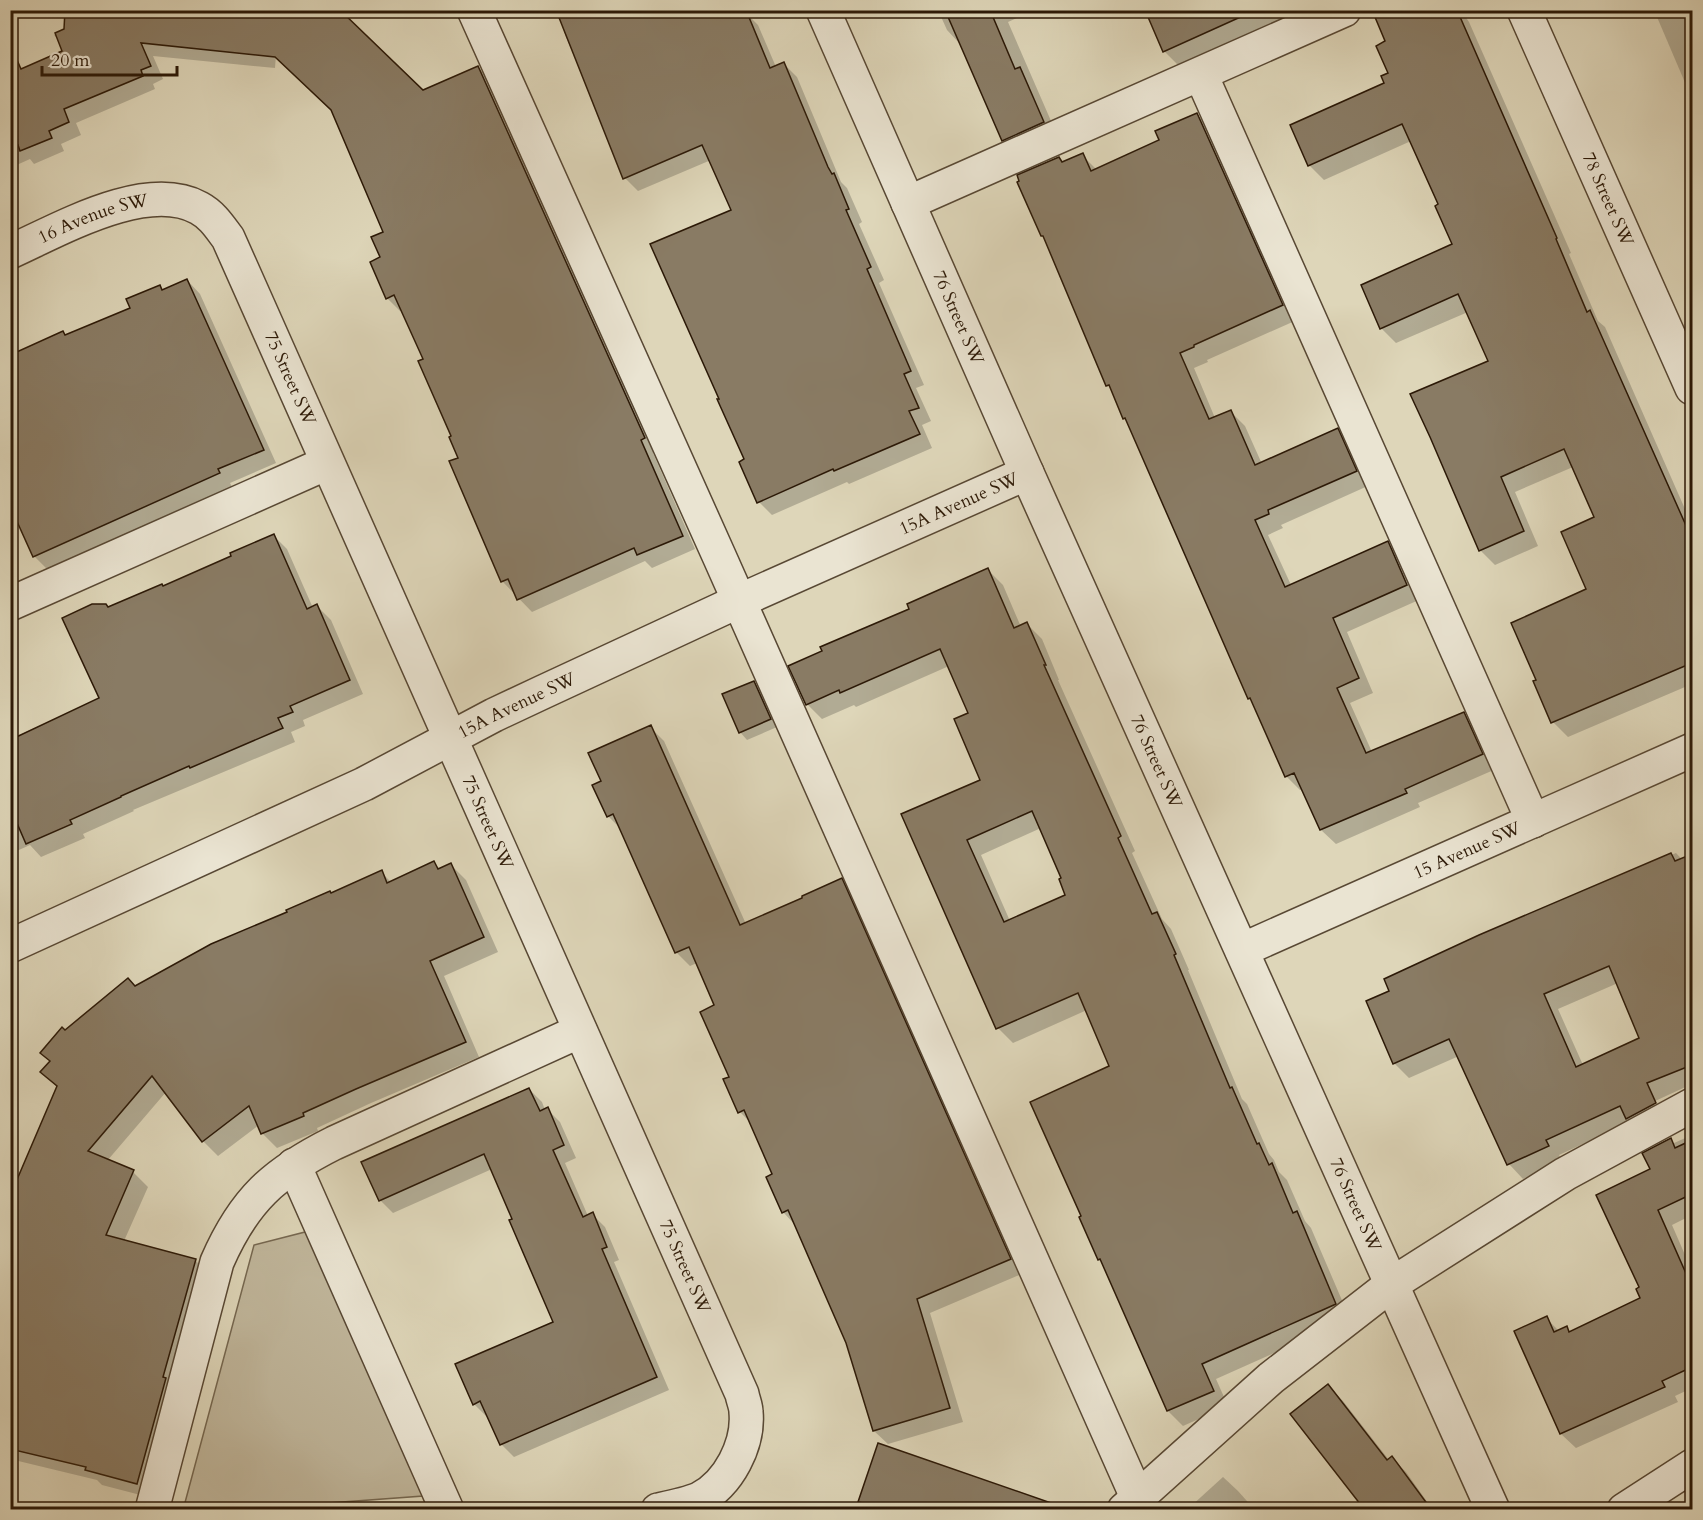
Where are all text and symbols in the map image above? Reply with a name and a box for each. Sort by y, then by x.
scale bar [42,39,177,77]
text: 20 m [51,48,90,73]
street label: 78 Street SW [1576,148,1640,250]
street label: 16 Avenue SW [34,187,150,250]
street label: 76 Street SW [927,266,990,369]
street label: 75 Street SW [259,327,322,429]
street label: 15A Avenue SW [895,466,1022,541]
street label: 15A Avenue SW [453,666,580,745]
street label: 76 Street SW [1125,710,1189,812]
street label: 75 Street SW [456,771,520,873]
street label: 15 Avenue SW [1409,815,1525,885]
street label: 76 Street SW [1324,1154,1388,1256]
street label: 75 Street SW [653,1215,717,1317]

